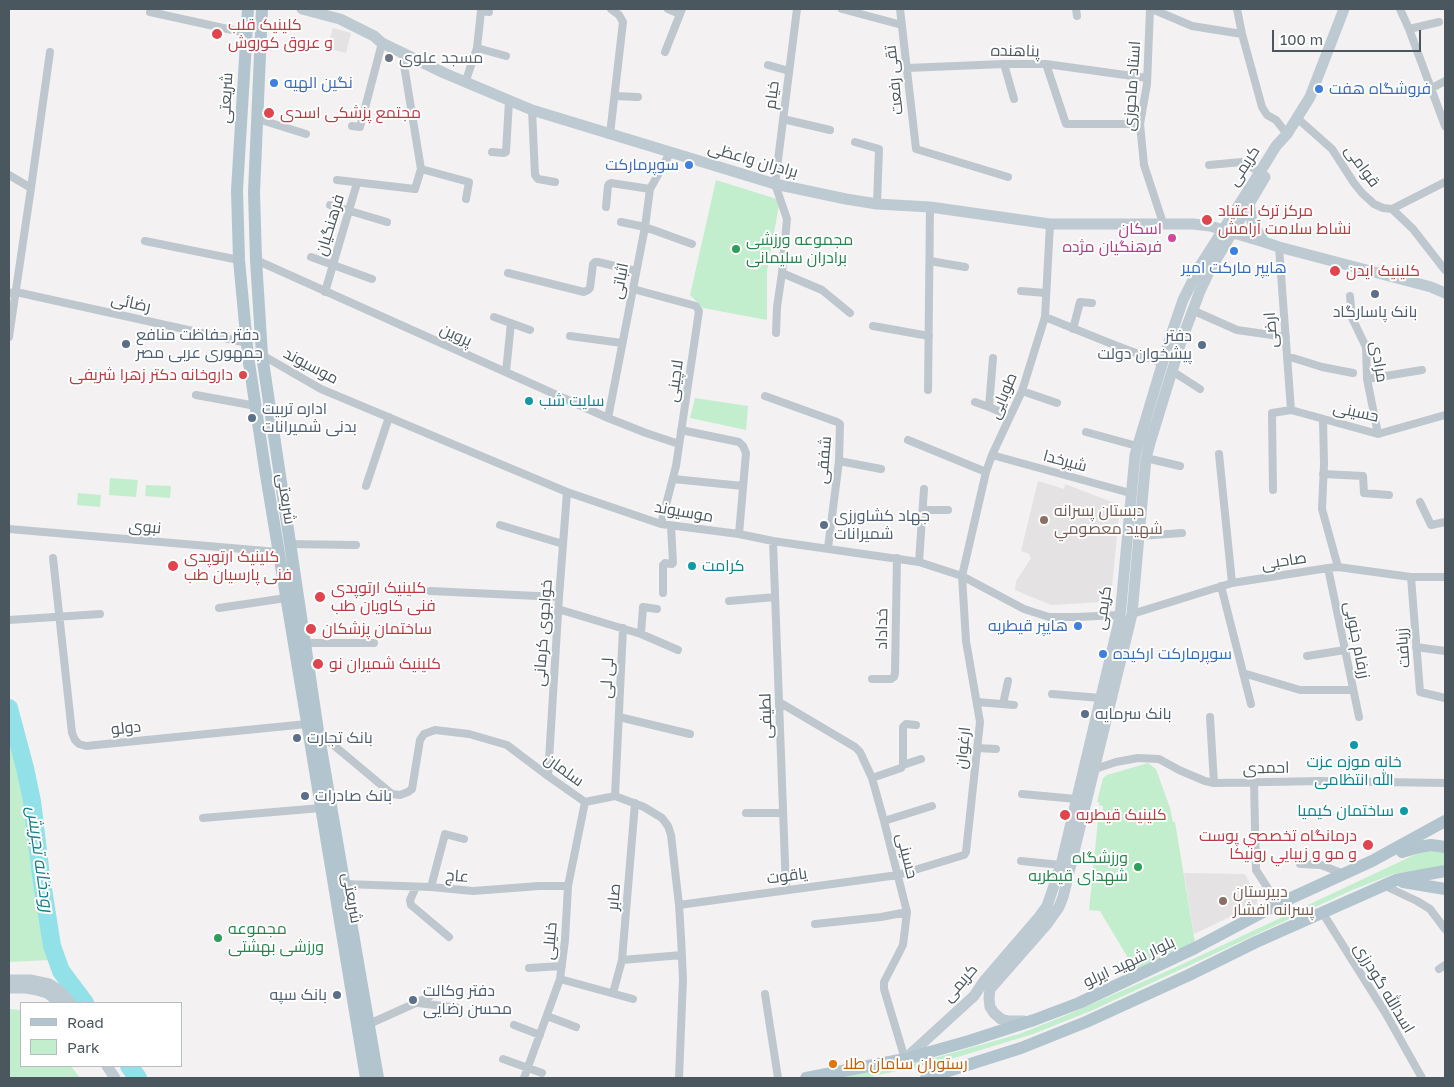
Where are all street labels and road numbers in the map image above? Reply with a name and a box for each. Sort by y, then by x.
street label: استاد ماحوزی [1119,40,1145,132]
street label: پناهنده [990,41,1040,61]
street label: تقی رفعت [881,44,907,116]
street label: شریعتی [215,72,237,124]
street label: خیام [761,80,783,110]
street label: برادران واعظی [706,138,800,182]
street label: قوامی [1340,141,1384,191]
street label: کریمی [1224,142,1264,190]
street label: فرهنگیان [312,192,348,258]
street label: اثباتی [607,261,633,301]
street label: رضائی [109,289,153,317]
street label: ارضی [1260,311,1282,349]
street label: پروین [437,319,475,351]
street label: مرادی [1366,340,1392,384]
street label: موسیوند [280,344,342,388]
street label: لاچینی [663,359,687,403]
street label: طوبایی [985,370,1021,422]
street label: حسینی [1331,398,1381,426]
street label: شفقی [812,435,836,485]
street label: شیرخدا [1041,446,1089,476]
street label: شریعتی [273,472,299,526]
street label: موسیوند [653,497,715,527]
street label: نبوی [128,516,162,538]
street label: صاحبی [1260,548,1308,574]
street label: خواجوی کرمانی [530,579,556,687]
street label: کریمی [1090,585,1116,631]
street label: زرفام جنوبی [1340,600,1374,680]
street label: خداداد [872,608,892,650]
street label: زربافت [1392,627,1414,669]
street label: لی لی [596,657,618,699]
street label: لطیفی [756,693,776,739]
street label: دولو [110,717,142,739]
street label: ارغوان [951,726,975,770]
street label: سلمان [540,749,588,791]
street label: احمدی [1242,758,1290,778]
street label: حسینی [892,831,922,881]
street label: یاقوت [766,864,808,888]
street label: عاج [445,866,469,886]
street label: شریعتی [338,871,366,925]
street label: صابر [603,883,625,911]
street label: خلیلی [539,921,561,961]
street label: بلوار شهید ایرلو [1080,932,1178,992]
street label: اسدالله گودرزی [1350,939,1418,1037]
street label: کریمی [938,960,982,1006]

